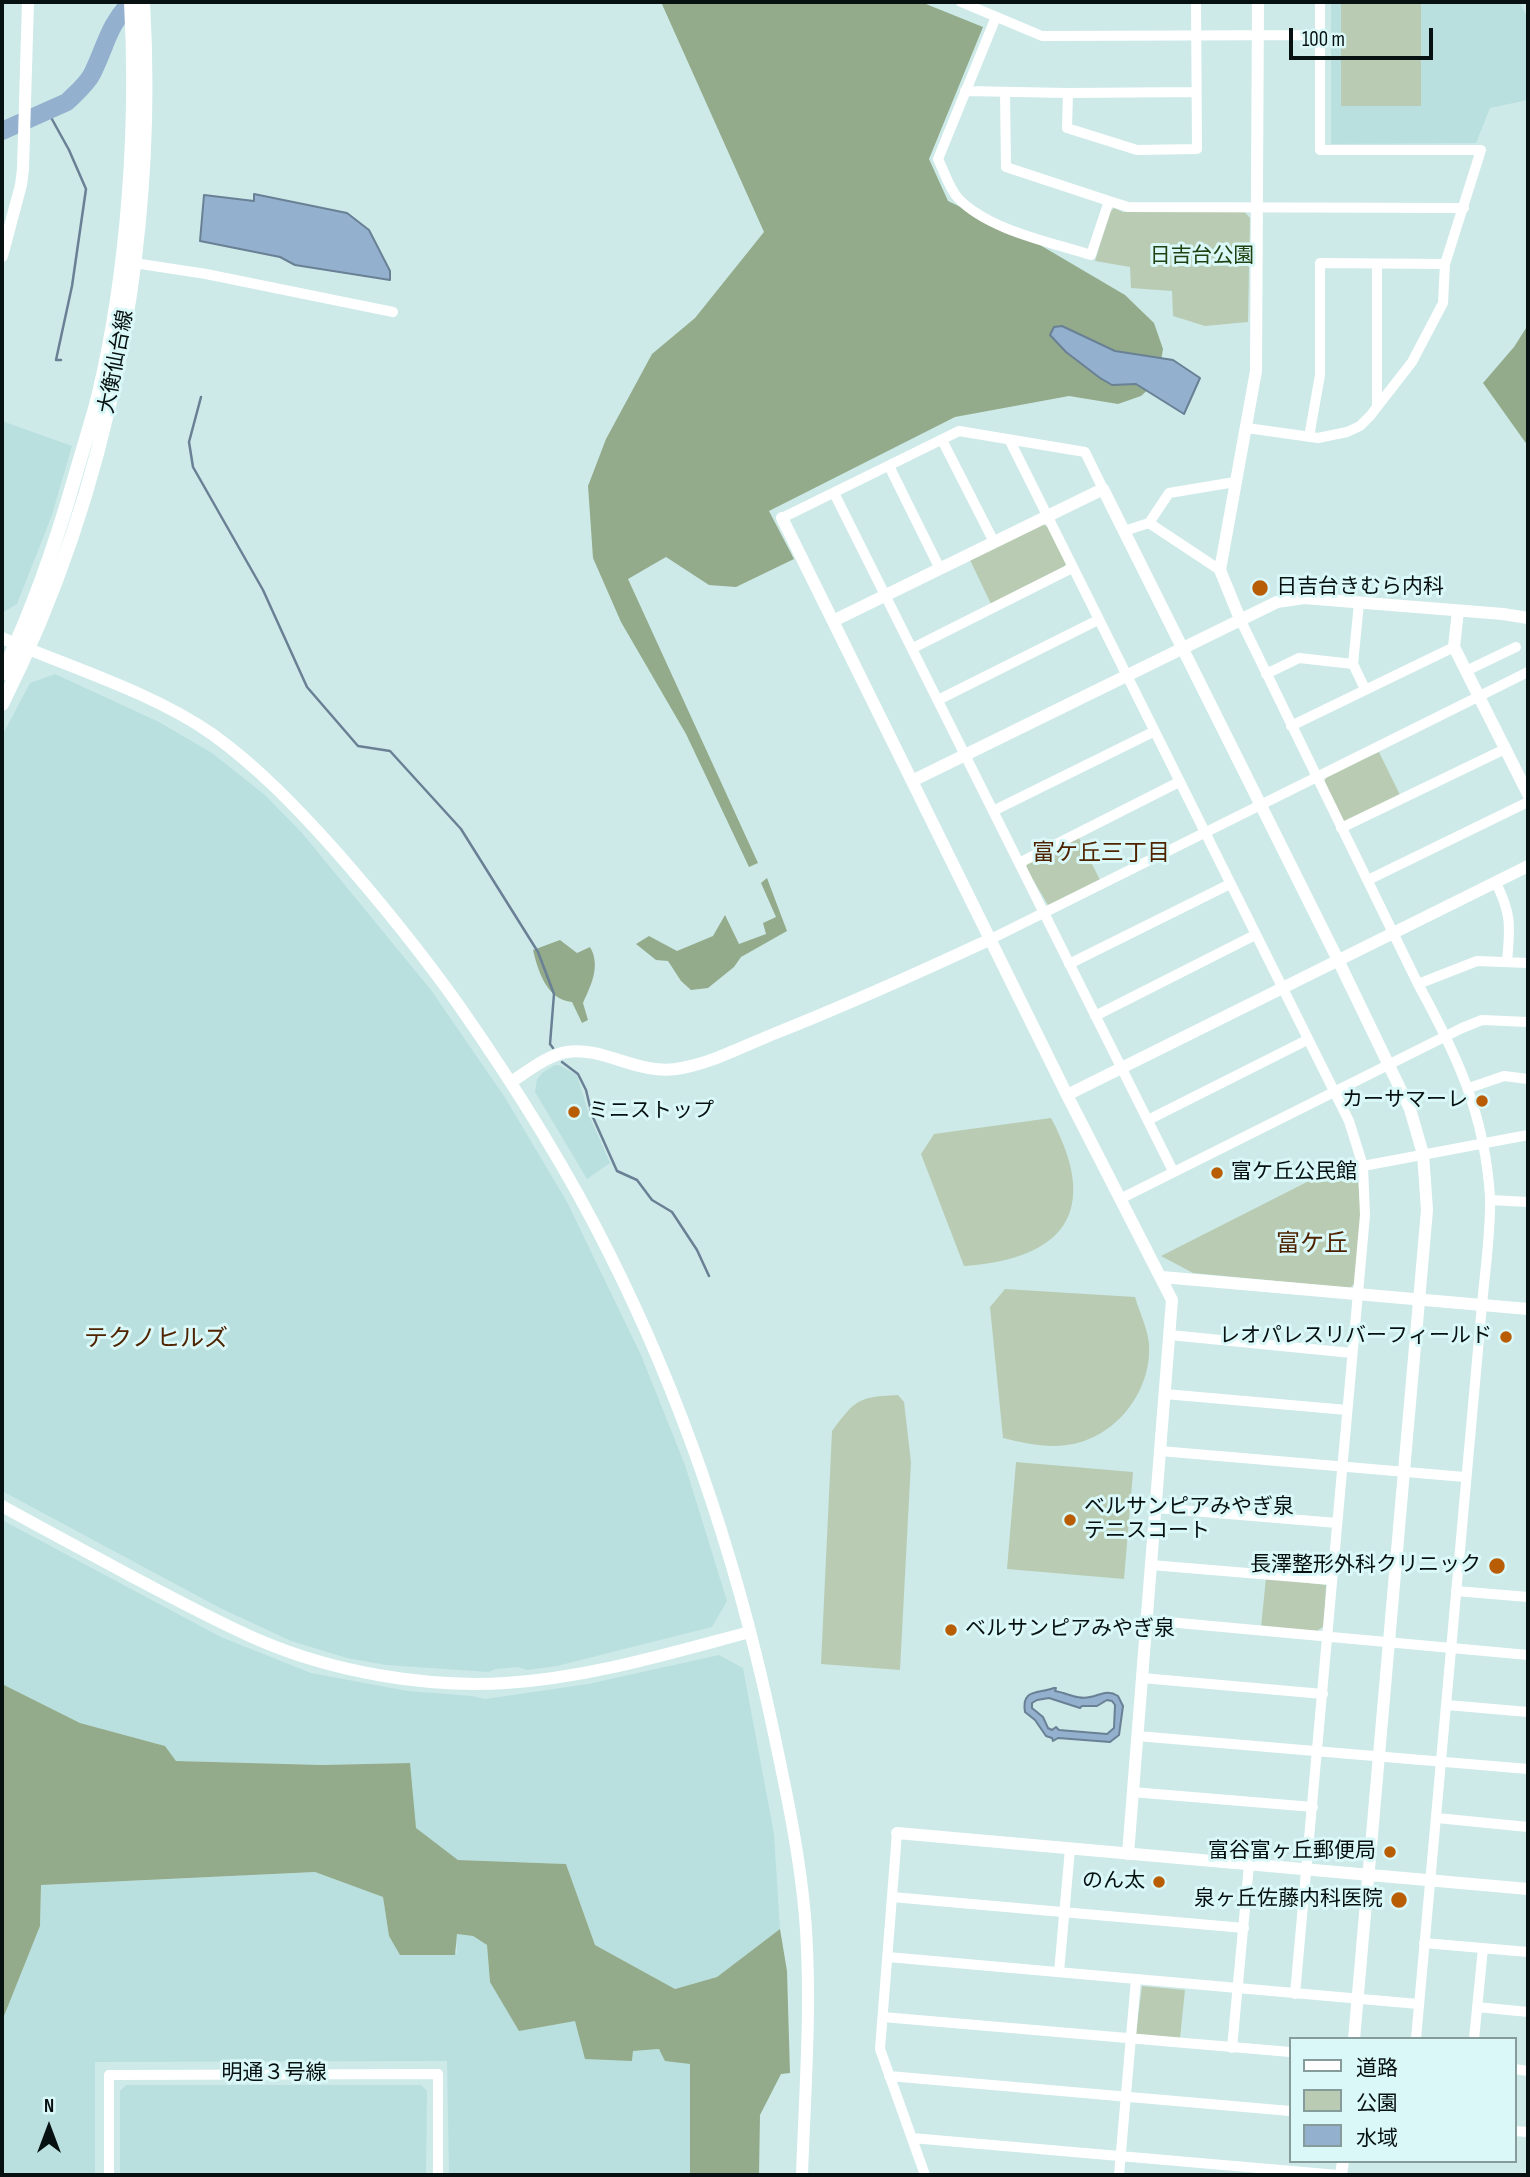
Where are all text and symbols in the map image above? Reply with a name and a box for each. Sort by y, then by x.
scale bar [1292,14,1436,58]
text: 100 m [1302,27,1345,52]
park label: 日吉台公園 [1150,244,1254,270]
street label: 大衡仙台線 [95,308,139,416]
place label: 日吉台きむら内科 [1276,575,1444,601]
marker: 日吉台きむら内科 [1250,578,1270,598]
district label: 富ケ丘三丁目 [1032,840,1170,868]
place label: カーサマーレ [1342,1088,1468,1114]
marker: カーサマーレ [1474,1093,1490,1109]
place label: ミニストップ [588,1099,714,1125]
marker: ミニストップ [566,1104,582,1120]
place label: 富ケ丘公民館 [1231,1160,1357,1186]
marker: 富ケ丘公民館 [1209,1165,1225,1181]
district label: 富ケ丘 [1276,1231,1348,1259]
place label: レオパレスリバーフィールド [1219,1324,1492,1350]
district label: テクノヒルズ [84,1326,228,1354]
marker: レオパレスリバーフィールド [1498,1329,1514,1345]
place label: ベルサンピアみやぎ泉 テニスコート [1084,1495,1294,1545]
marker: ベルサンピアみやぎ泉 テニスコート [1062,1512,1078,1528]
place label: 長澤整形外科クリニック [1250,1553,1481,1579]
marker: 長澤整形外科クリニック [1487,1556,1507,1576]
place label: ベルサンピアみやぎ泉 [965,1617,1175,1643]
marker: ベルサンピアみやぎ泉 [943,1622,959,1638]
place label: 富谷富ヶ丘郵便局 [1208,1839,1376,1865]
marker: 富谷富ヶ丘郵便局 [1382,1844,1398,1860]
place label: のん太 [1082,1869,1145,1895]
marker: のん太 [1151,1874,1167,1890]
place label: 泉ヶ丘佐藤内科医院 [1194,1887,1383,1913]
marker: 泉ヶ丘佐藤内科医院 [1389,1890,1409,1910]
legend [1288,2037,1516,2163]
text: 道路 [1356,2056,1398,2081]
street label: 明通３号線 [222,2061,326,2087]
text: 公園 [1356,2091,1398,2116]
north arrow [14,2093,84,2163]
text: N [44,2095,54,2118]
text: 水域 [1356,2126,1398,2151]

